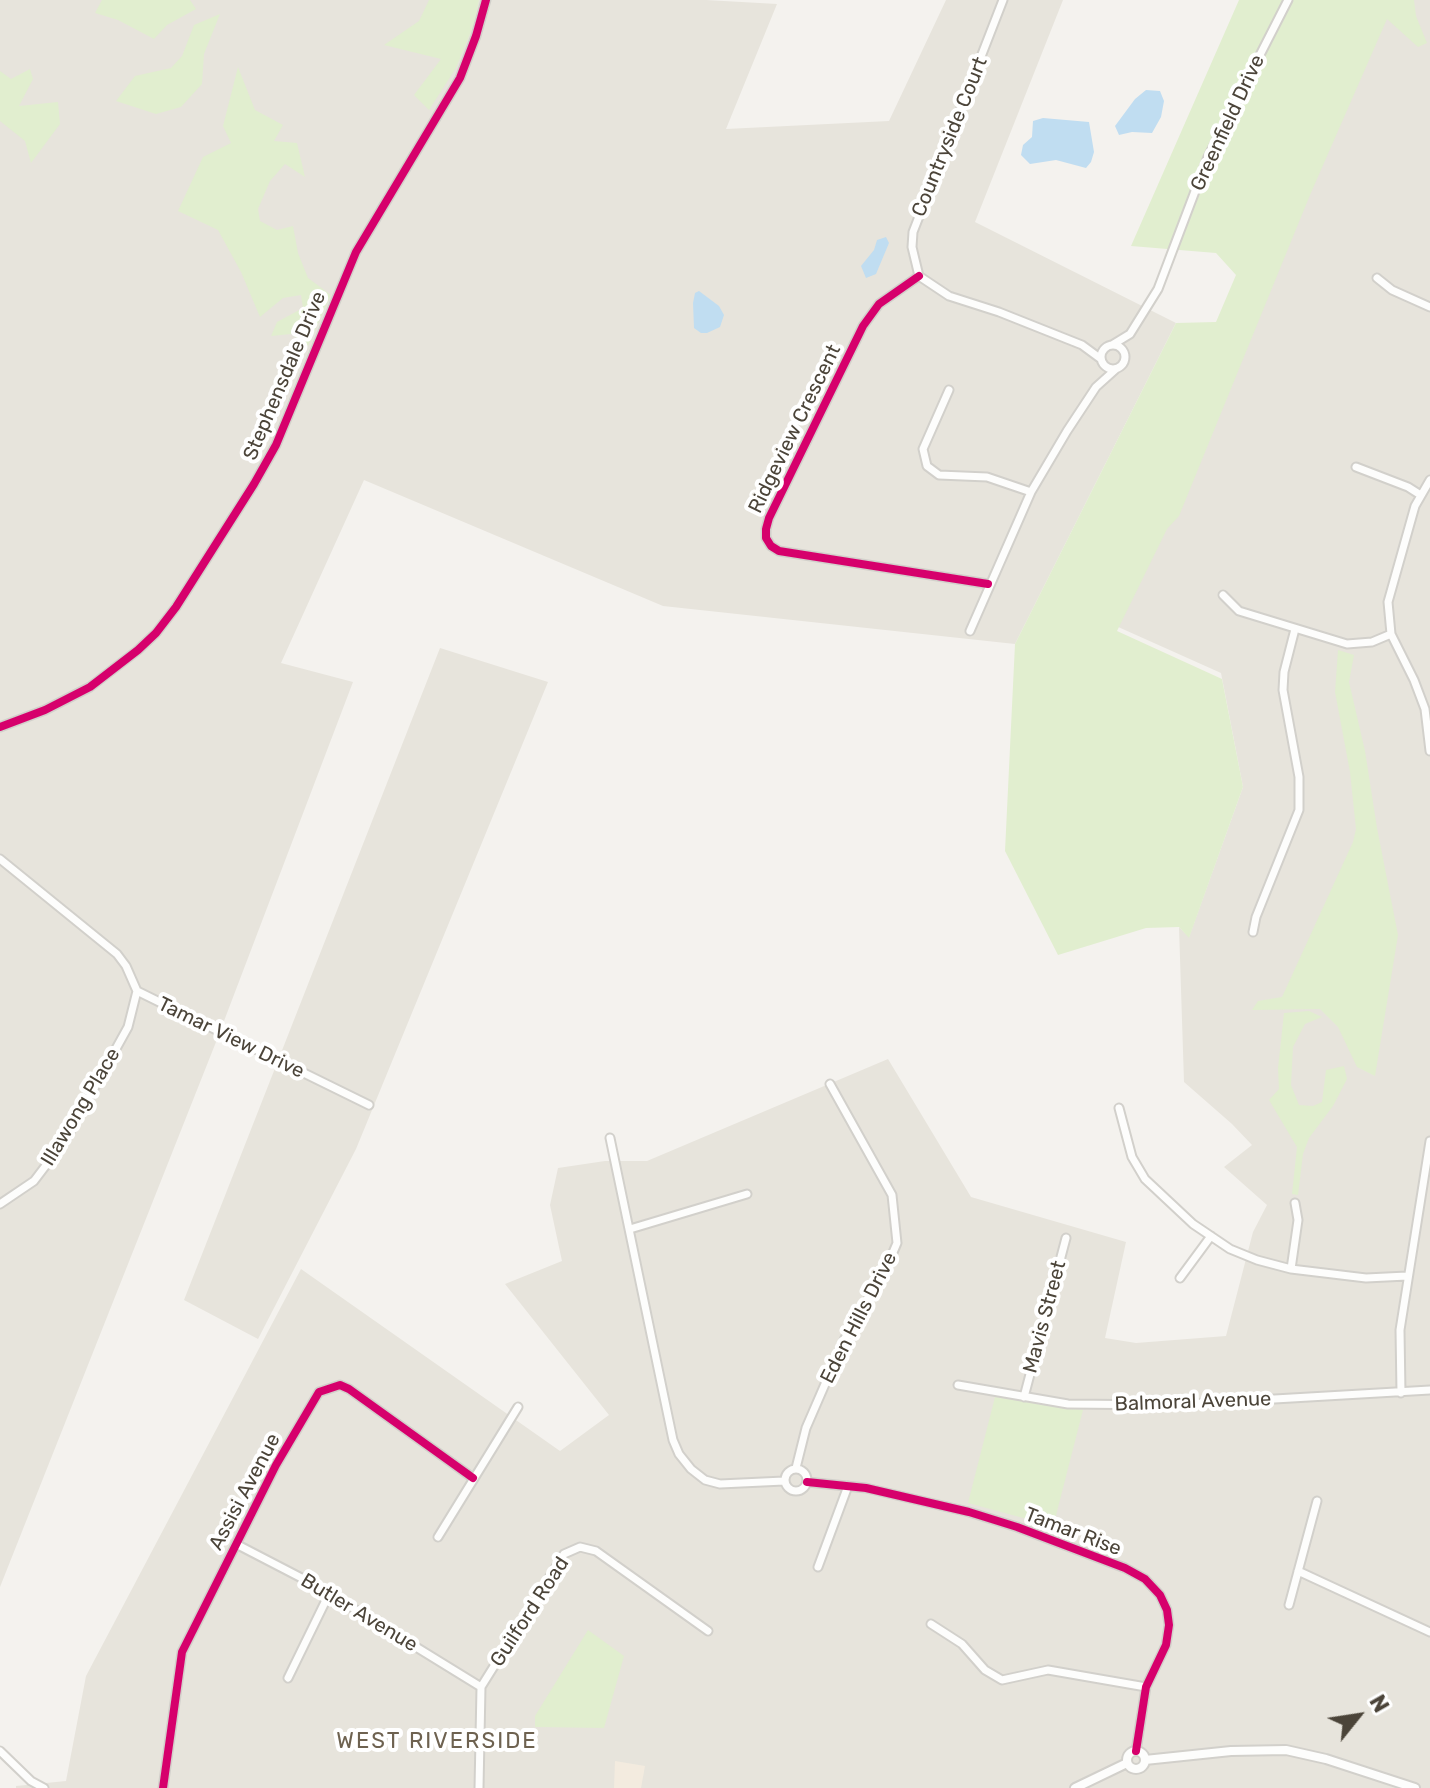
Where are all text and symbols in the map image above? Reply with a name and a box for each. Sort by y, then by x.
street label: Greenfield Drive [1186,51,1270,195]
street label: Countryside Court [907,54,993,220]
street label: Stephensdale Drive [239,288,331,464]
street label: Ridgeview Crescent [744,341,846,517]
street label: Tamar View Drive [154,992,308,1084]
street label: Illawong Place [36,1044,126,1170]
street label: Eden Hills Drive [816,1248,902,1388]
street label: Mavis Street [1018,1258,1072,1376]
street label: Balmoral Avenue [1114,1387,1272,1417]
street label: Assisi Avenue [204,1430,286,1554]
street label: Tamar Rise [1021,1503,1125,1561]
street label: Guilford Road [486,1553,574,1671]
street label: Butler Avenue [296,1569,422,1657]
north arrow [1318,1676,1398,1756]
text: N [1364,1690,1395,1717]
district label: WEST RIVERSIDE [336,1729,538,1755]

